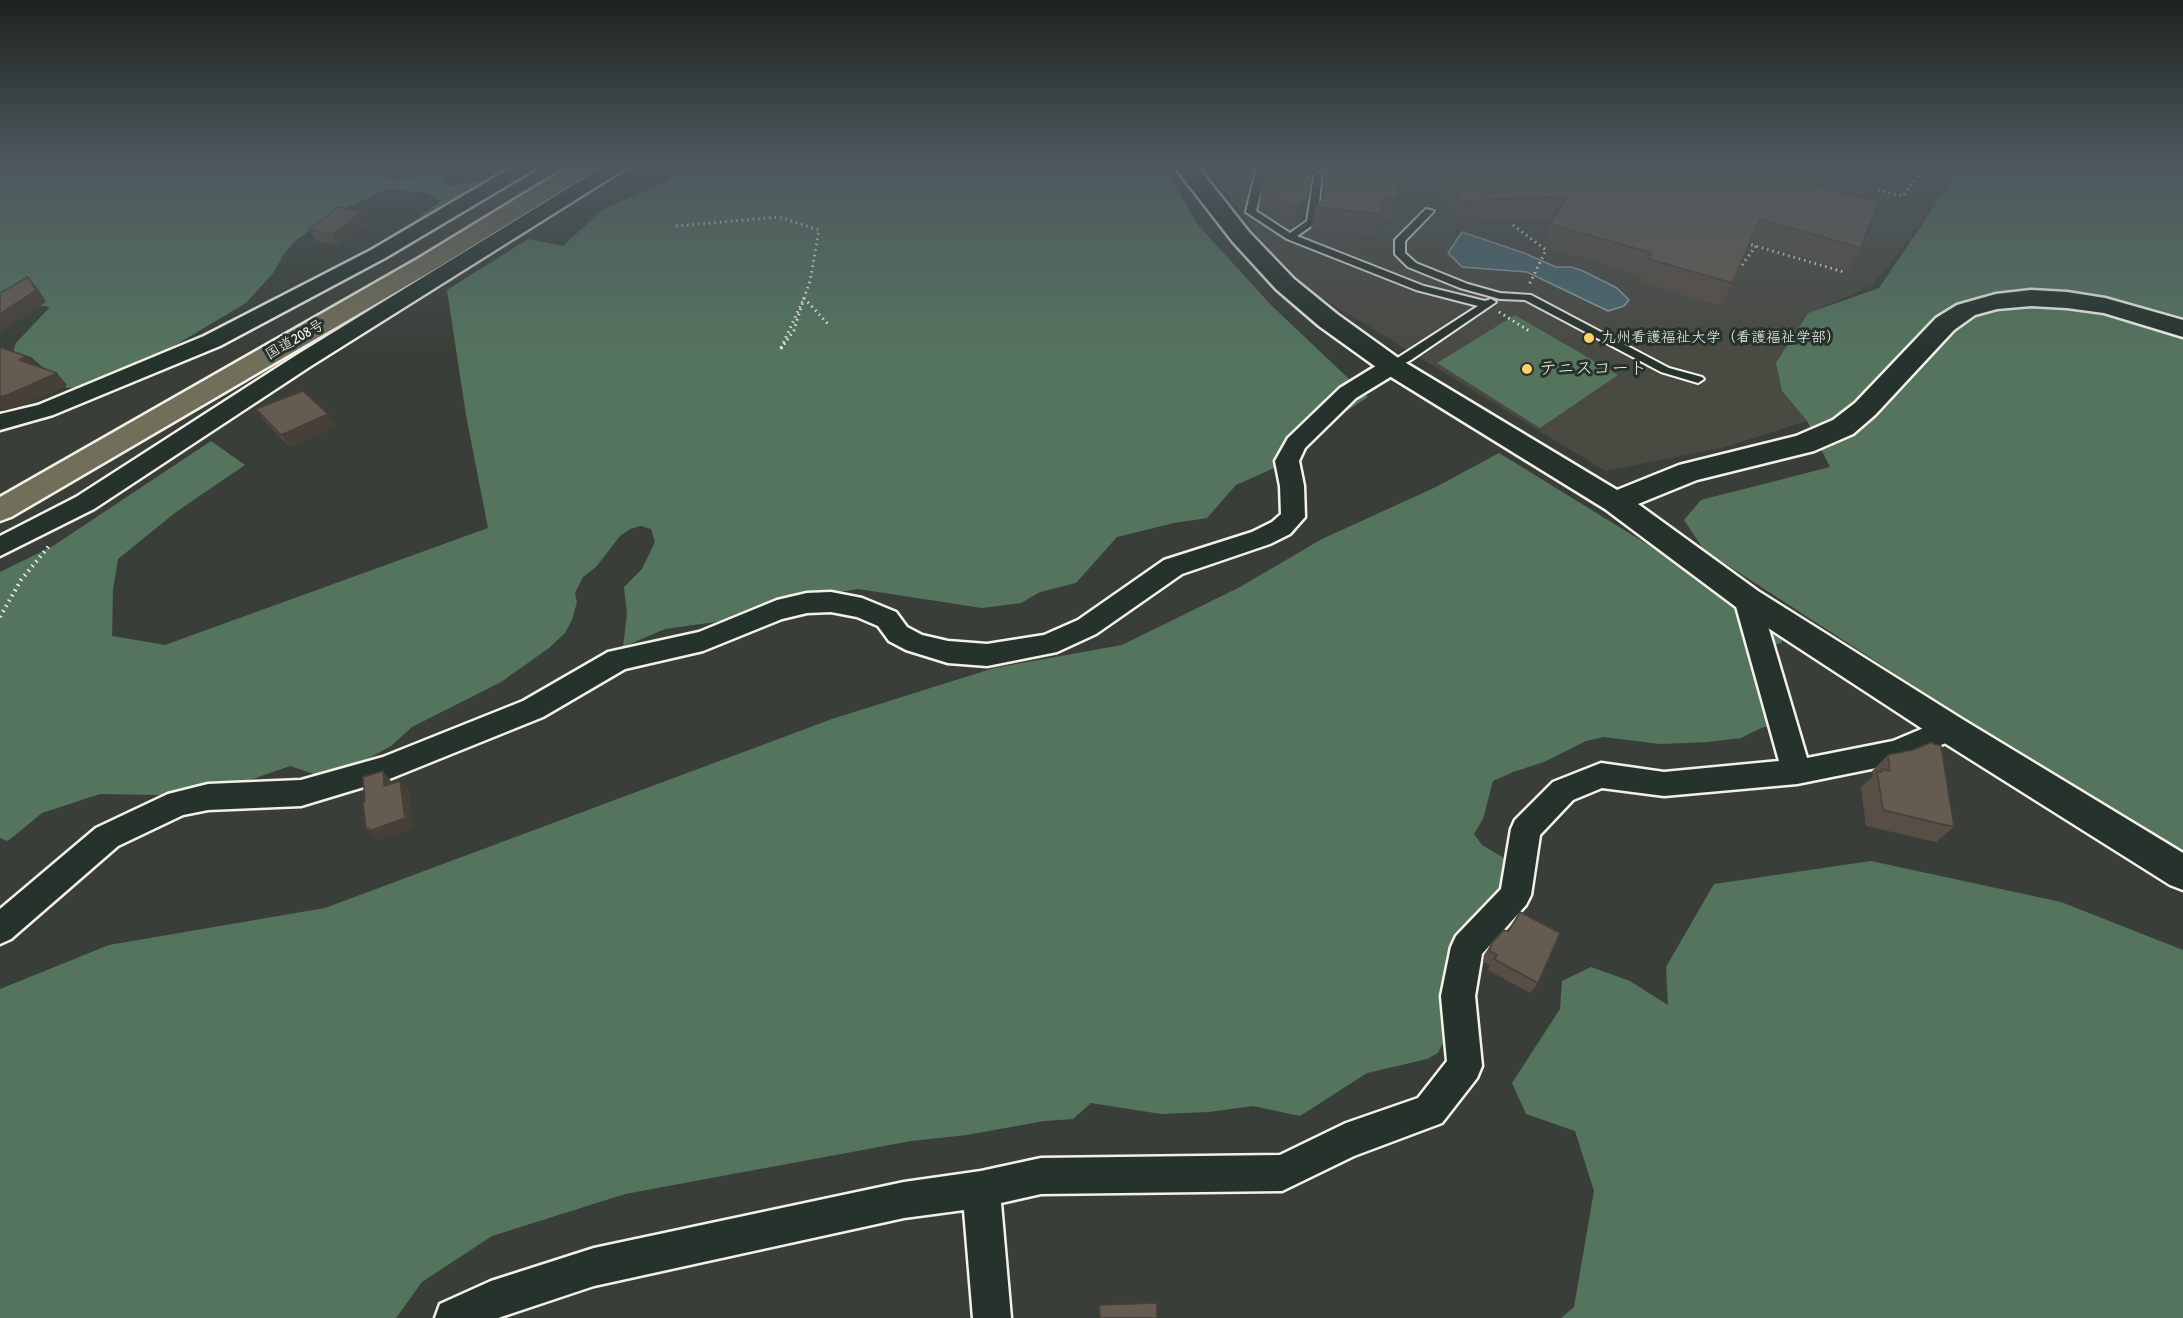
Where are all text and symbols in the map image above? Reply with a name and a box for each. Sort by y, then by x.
street label: 国道208号 [262,316,328,364]
place label: 九州看護福祉大学（看護福祉学部） [1601,329,1841,347]
marker: 九州看護福祉大学（看護福祉学部） [1582,331,1596,345]
place label: テニスコート [1539,358,1647,380]
marker: テニスコート [1520,362,1534,376]

